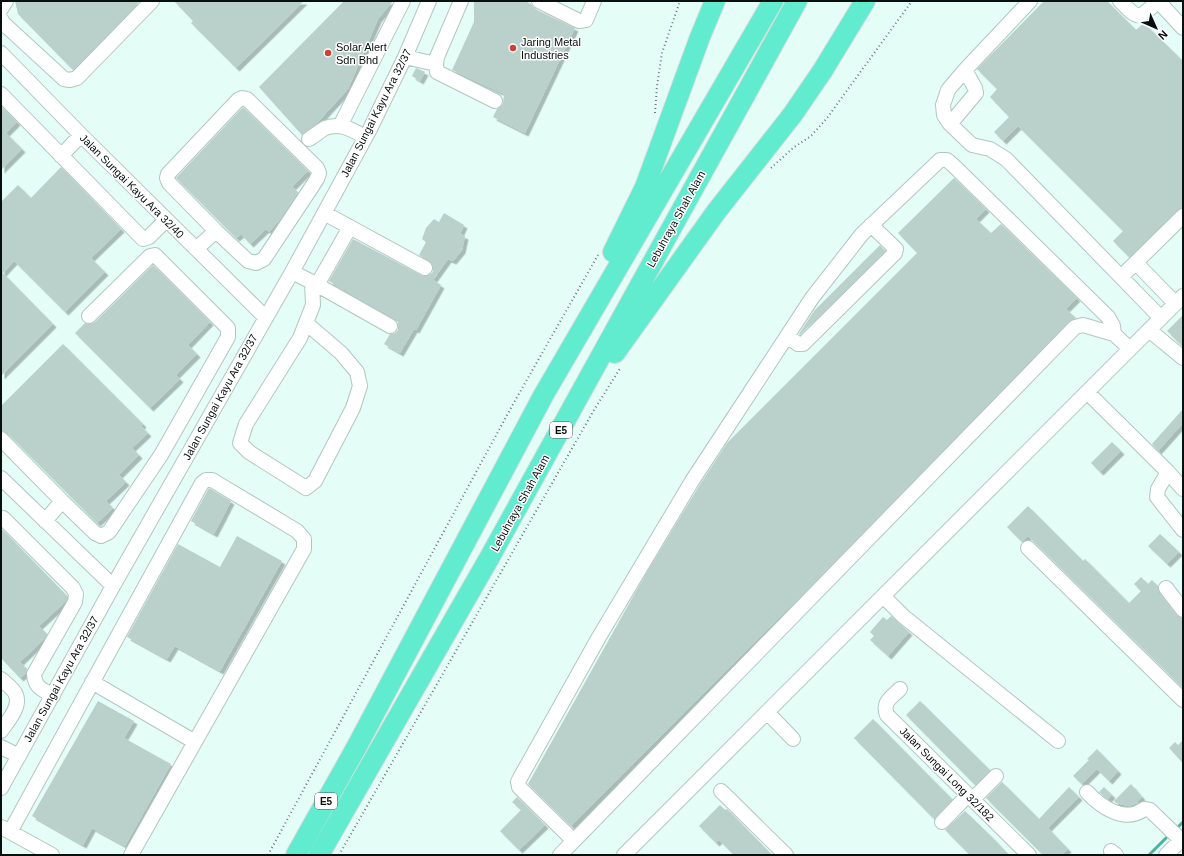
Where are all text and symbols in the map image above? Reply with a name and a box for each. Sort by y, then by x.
north arrow [1136,8,1176,48]
text: N [1156,28,1170,42]
place label: Jaring Metal Industries [521,36,581,61]
place label: Solar Alert Sdn Bhd [336,41,387,66]
marker: Jaring Metal Industries [508,43,518,53]
street label: Jalan Sungai Kayu Ara 32/37 [338,47,414,179]
marker: Solar Alert Sdn Bhd [323,48,333,58]
street label: Jalan Sungai Kayu Ara 32/40 [78,132,186,240]
street label: Lebuhraya Shah Alam [645,169,707,269]
street label: Jalan Sungai Kayu Ara 32/37 [180,332,260,462]
road number: E5 [550,422,572,438]
street label: Lebuhraya Shah Alam [489,453,551,553]
street label: Jalan Sungai Kayu Ara 32/37 [21,614,101,744]
street label: Jalan Sungai Long 32/182 [898,725,996,823]
road number: E5 [315,793,337,809]

